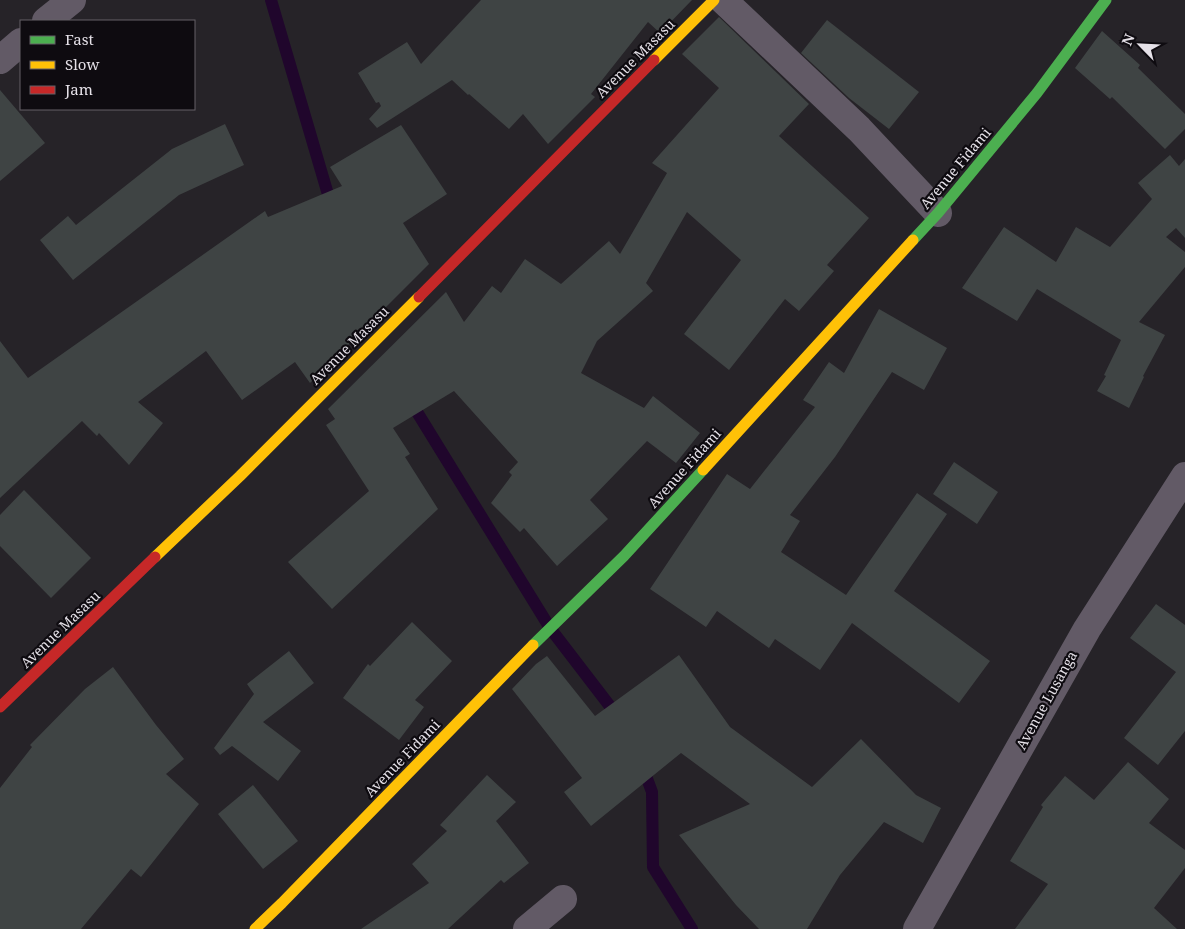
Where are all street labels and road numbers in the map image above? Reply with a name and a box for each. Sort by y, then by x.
street label: Avenue Masasu [591,14,679,102]
street label: Avenue Fidami [915,123,995,213]
street label: Avenue Masasu [305,301,393,389]
street label: Avenue Fidami [643,424,725,512]
street label: Avenue Masasu [16,586,104,672]
street label: Avenue Lusanga [1011,647,1081,753]
street label: Avenue Fidami [360,715,444,801]

